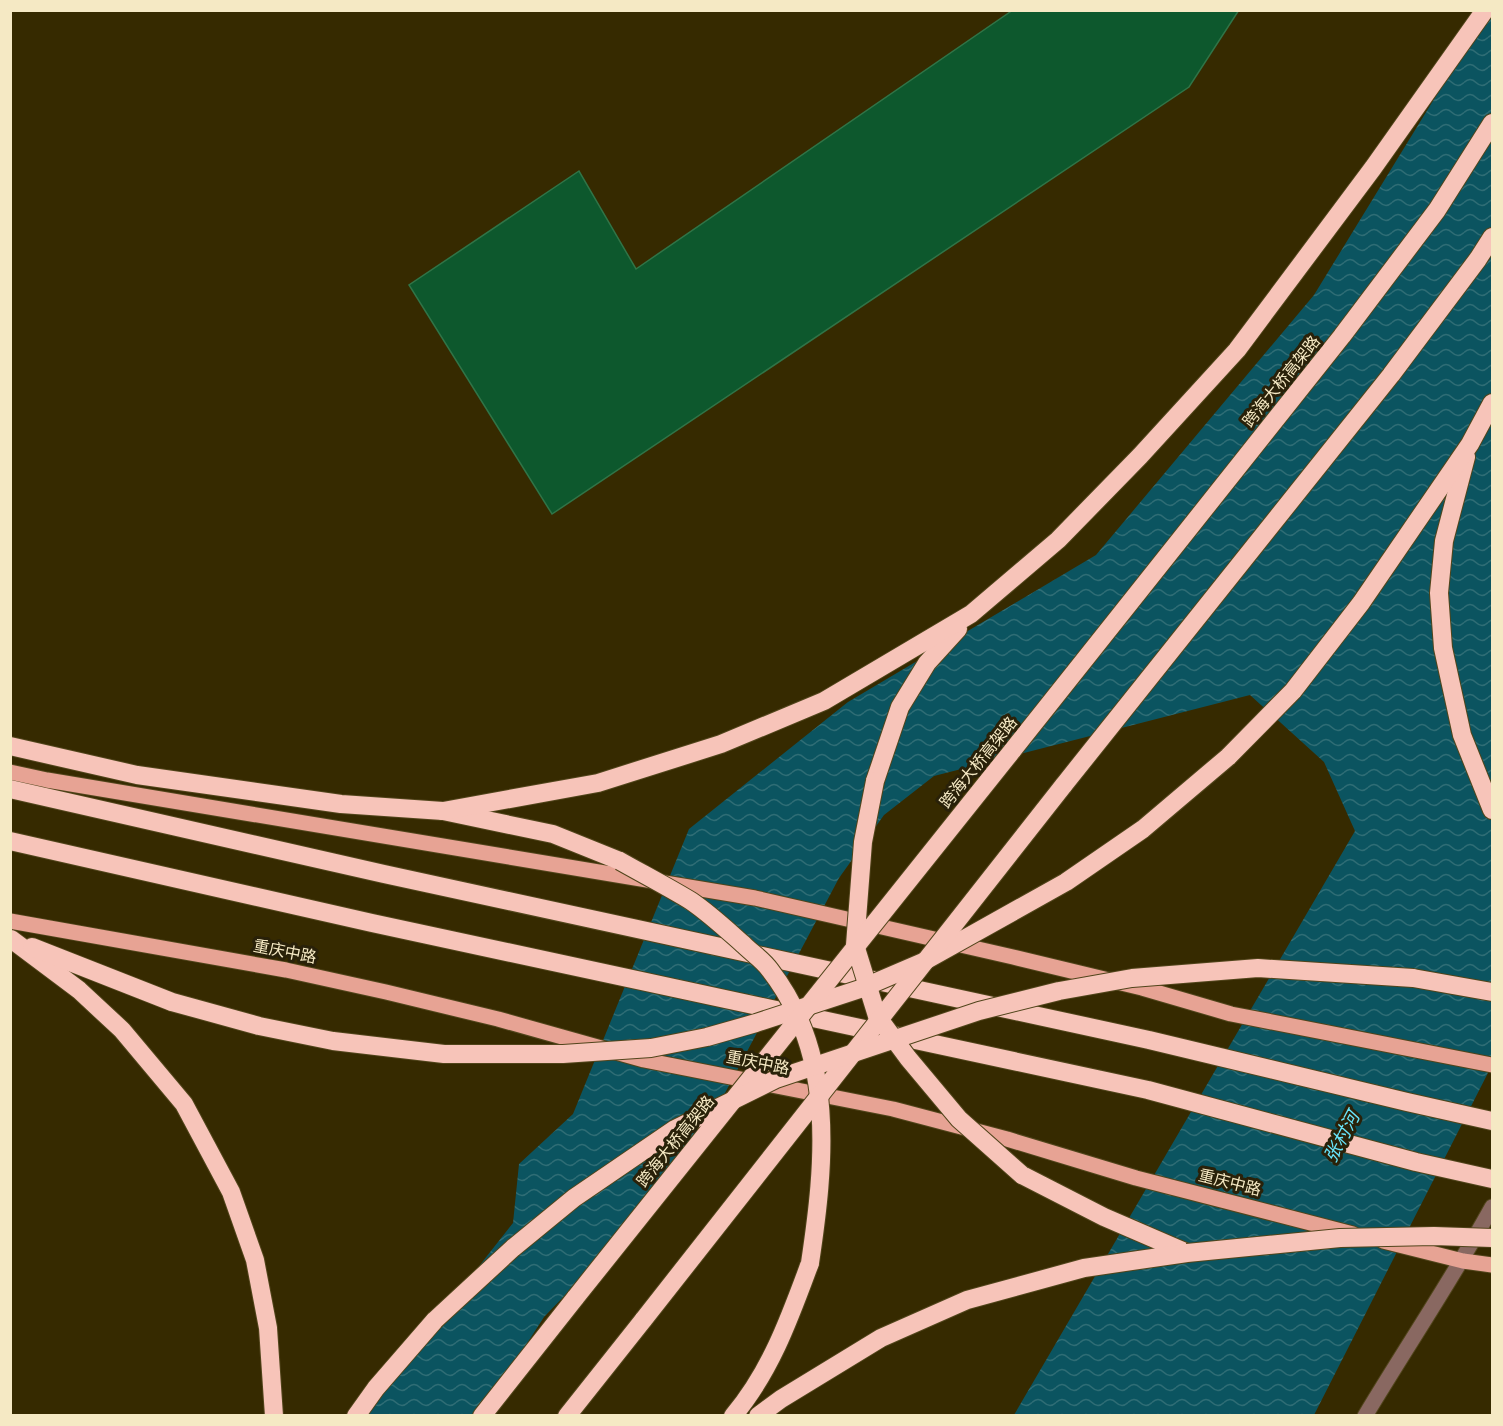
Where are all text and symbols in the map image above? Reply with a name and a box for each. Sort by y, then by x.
street label: 跨海大桥高架路 [1238,331,1324,431]
street label: 跨海大桥高架路 [935,712,1021,812]
street label: 重庆中路 [252,935,318,967]
street label: 重庆中路 [725,1046,791,1078]
street label: 跨海大桥高架路 [632,1091,718,1191]
water label: 张村河 [1319,1105,1366,1166]
street label: 重庆中路 [1197,1165,1263,1199]

